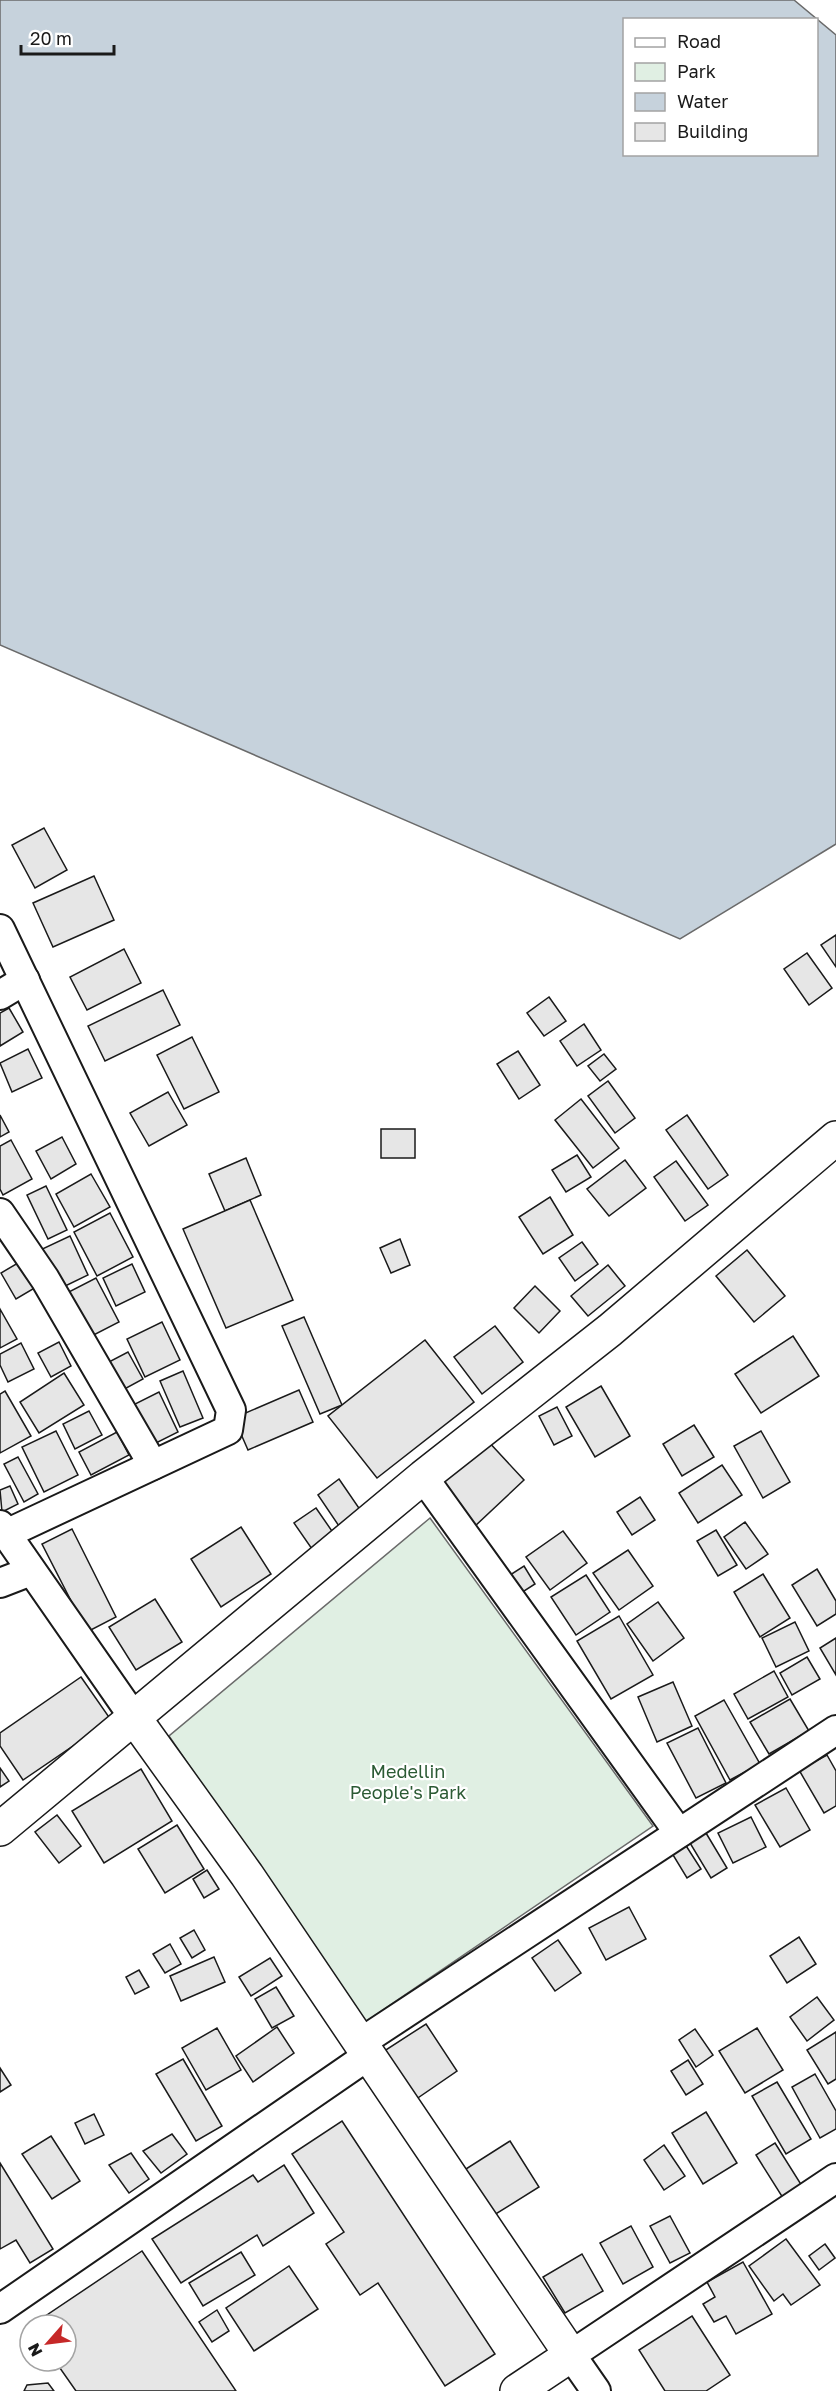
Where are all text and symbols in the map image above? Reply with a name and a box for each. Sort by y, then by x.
scale bar [21,18,114,56]
legend [623,18,818,156]
text: 20 m [30,27,72,49]
text: Road [677,30,721,52]
text: Park [677,60,716,82]
text: Water [677,90,728,112]
text: Building [677,120,748,142]
park label: Medellin People's Park [350,1760,466,1803]
north arrow [18,2313,78,2373]
text: N [23,2340,46,2360]

